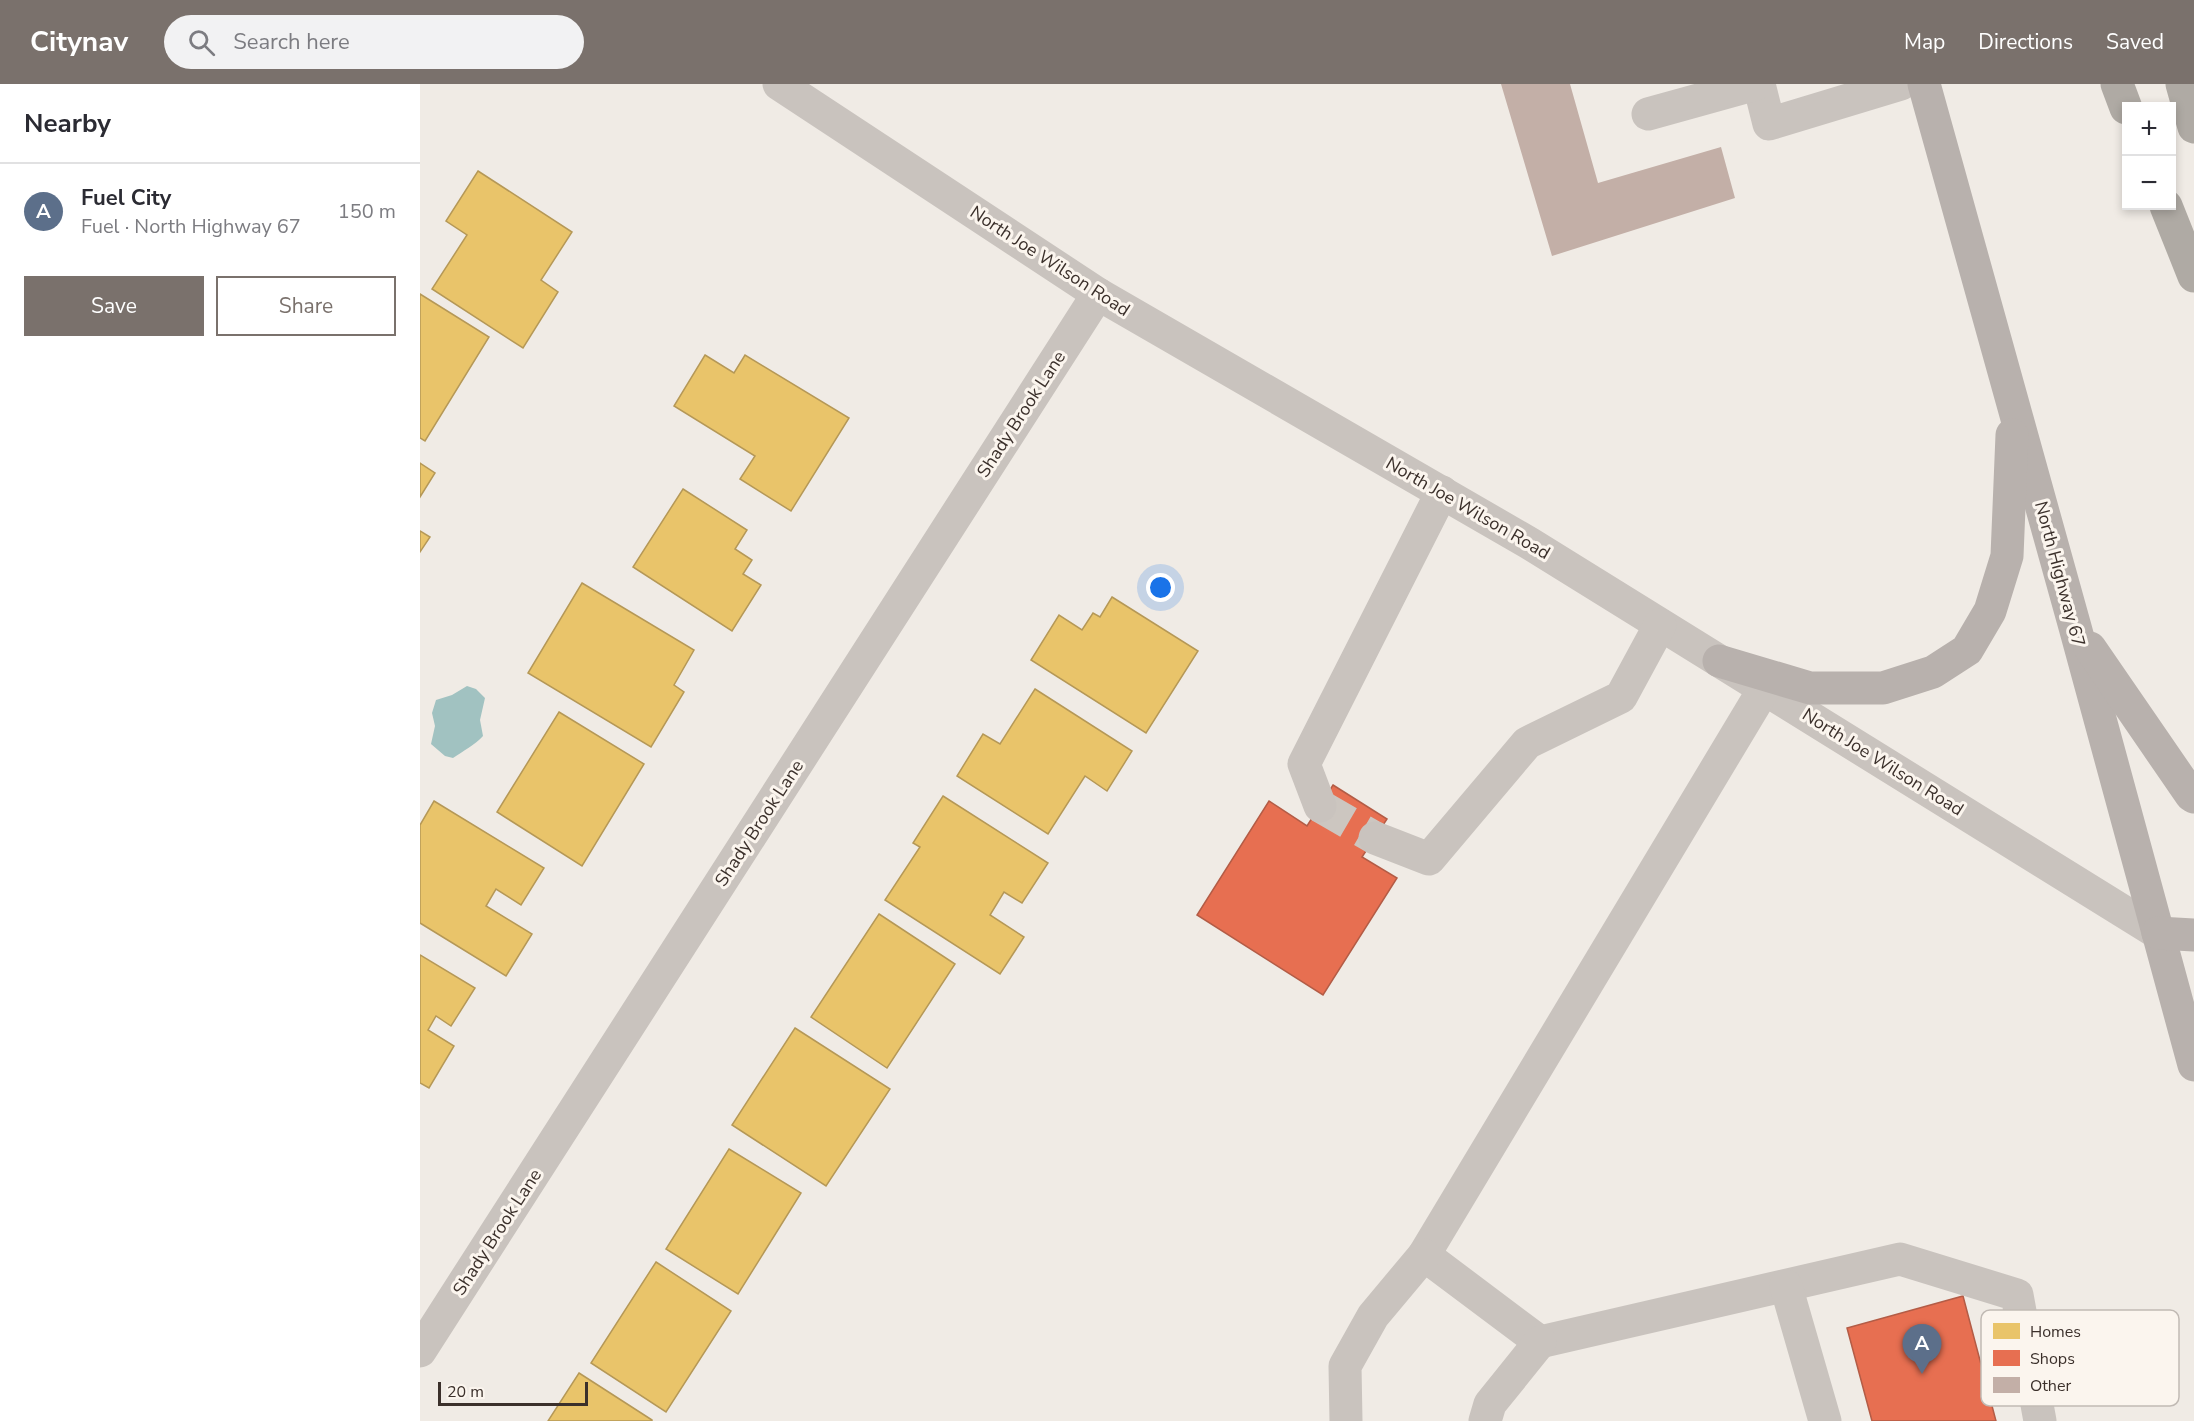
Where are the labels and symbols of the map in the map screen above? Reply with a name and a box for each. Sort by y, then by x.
street label: North Joe Wilson Road [965,200,1135,322]
street label: Shady Brook Lane [971,346,1071,482]
street label: North Joe Wilson Road [1381,451,1555,565]
street label: North Highway 67 [2029,499,2091,649]
your location [1146,573,1175,602]
street label: North Joe Wilson Road [1798,703,1968,821]
street label: Shady Brook Lane [709,755,809,891]
street label: Shady Brook Lane [447,1164,547,1300]
legend [1981,1310,2179,1406]
text: Homes [2030,1321,2081,1343]
pin: A [1902,1324,1942,1374]
text: Shops [2030,1348,2075,1370]
text: Other [2030,1375,2071,1397]
scale bar [438,1379,588,1406]

